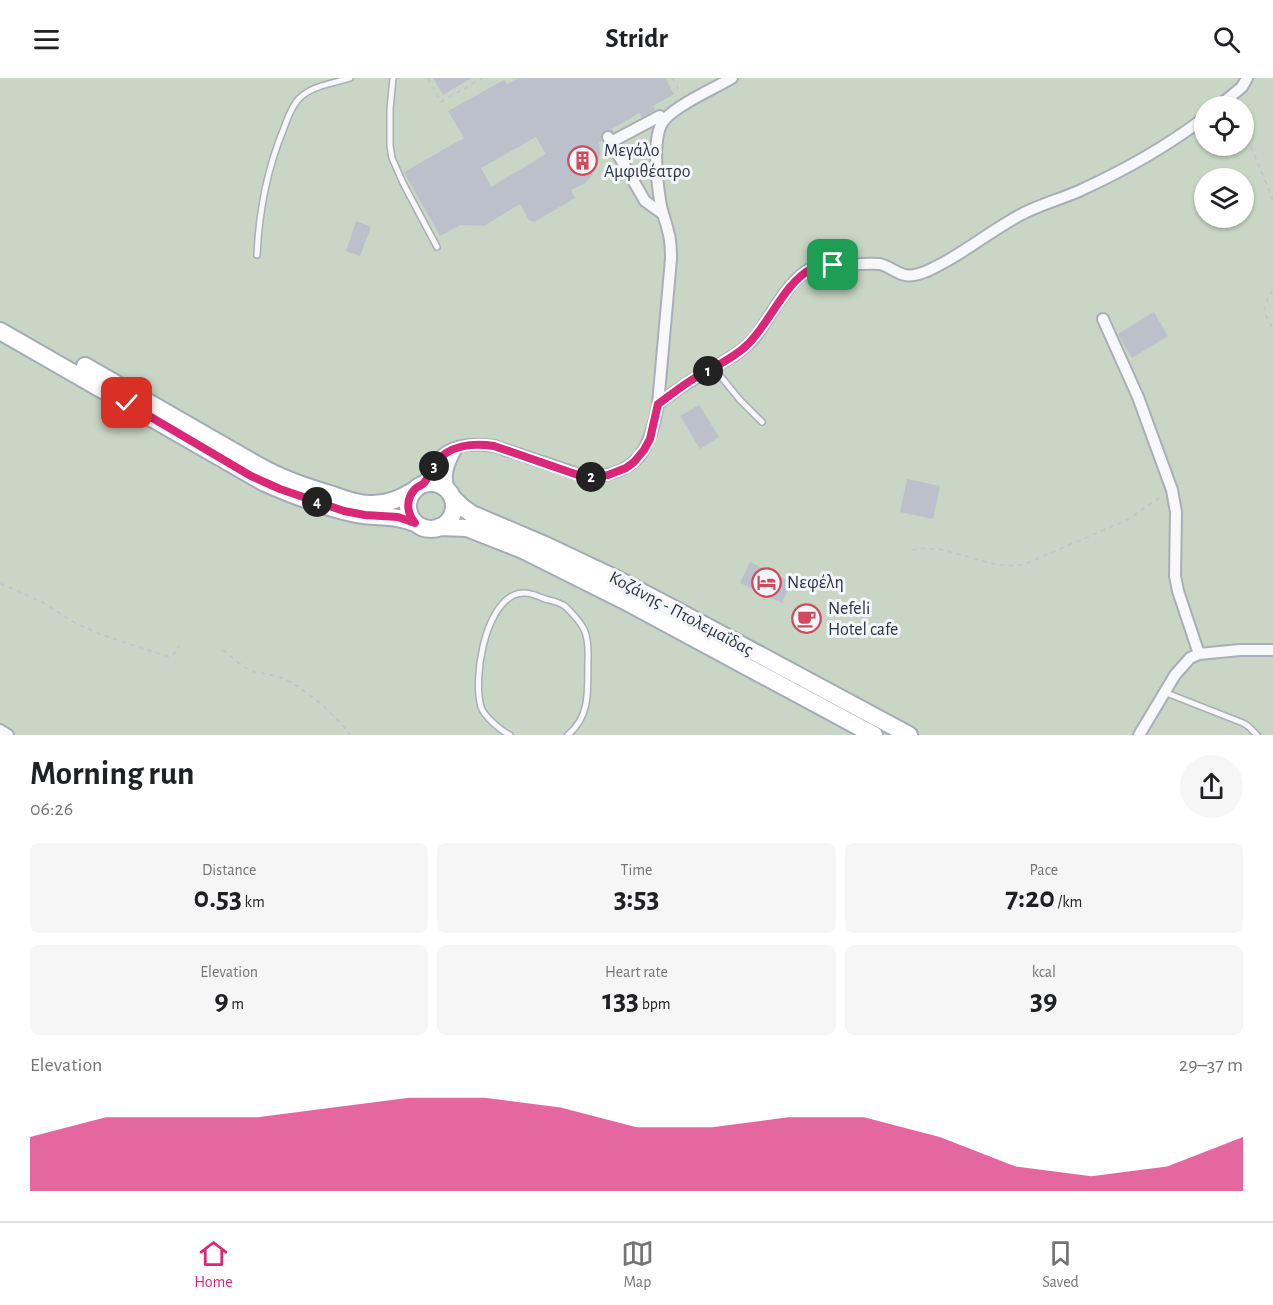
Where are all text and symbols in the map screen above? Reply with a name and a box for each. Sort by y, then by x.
icon: menu [30,23,63,56]
icon: search [1210,23,1243,56]
text: Stridr [605,25,668,52]
map controls [1194,96,1254,228]
button: locate [1194,96,1254,156]
place label: Μεγάλο Αμφιθέατρο [604,142,690,181]
building icon: Μεγάλο Αμφιθέατρο [567,145,599,177]
button: layers [1194,168,1254,228]
pin [807,239,858,290]
icon: arrive [816,248,849,281]
pin: 1 [693,356,723,386]
text: 1 [705,363,711,379]
pin [101,377,152,428]
icon: check [110,386,143,419]
pin: 3 [419,451,449,481]
text: 3 [431,458,437,474]
pin: 2 [576,462,606,492]
text: 2 [587,469,595,485]
pin: 4 [302,487,332,517]
text: 4 [313,494,321,510]
hotel icon: Νεφέλη [750,567,782,599]
street label: Κοζάνης - Πτολεμαΐδας [606,568,756,660]
place label: Νεφέλη [787,574,844,592]
place label: Nefeli Hotel cafe [828,600,898,639]
cafe icon: Nefeli Hotel cafe [791,603,823,635]
button: share [1180,755,1243,818]
text: Morning run [30,758,194,791]
text: 06:26 [30,799,73,819]
text: Distance [202,862,256,878]
text: Time [621,862,652,878]
text: Pace [1029,862,1058,878]
text: 0.53 [194,883,242,913]
text: 3:53 [614,883,659,913]
text: 7:20 [1005,883,1055,913]
text: km [242,894,265,910]
text: /km [1055,894,1082,910]
text: Elevation [200,964,258,980]
text: Heart rate [605,964,668,980]
text: kcal [1032,964,1056,980]
text: 9 [214,985,229,1015]
text: 133 [602,985,639,1015]
text: 39 [1030,985,1058,1015]
text: m [229,996,244,1012]
text: bpm [639,996,671,1012]
text: Elevation [30,1055,102,1075]
text: 29–37 m [1179,1055,1243,1075]
tab: Home [194,1237,233,1292]
tab: Map [621,1237,654,1292]
tab: Saved [1042,1237,1079,1292]

